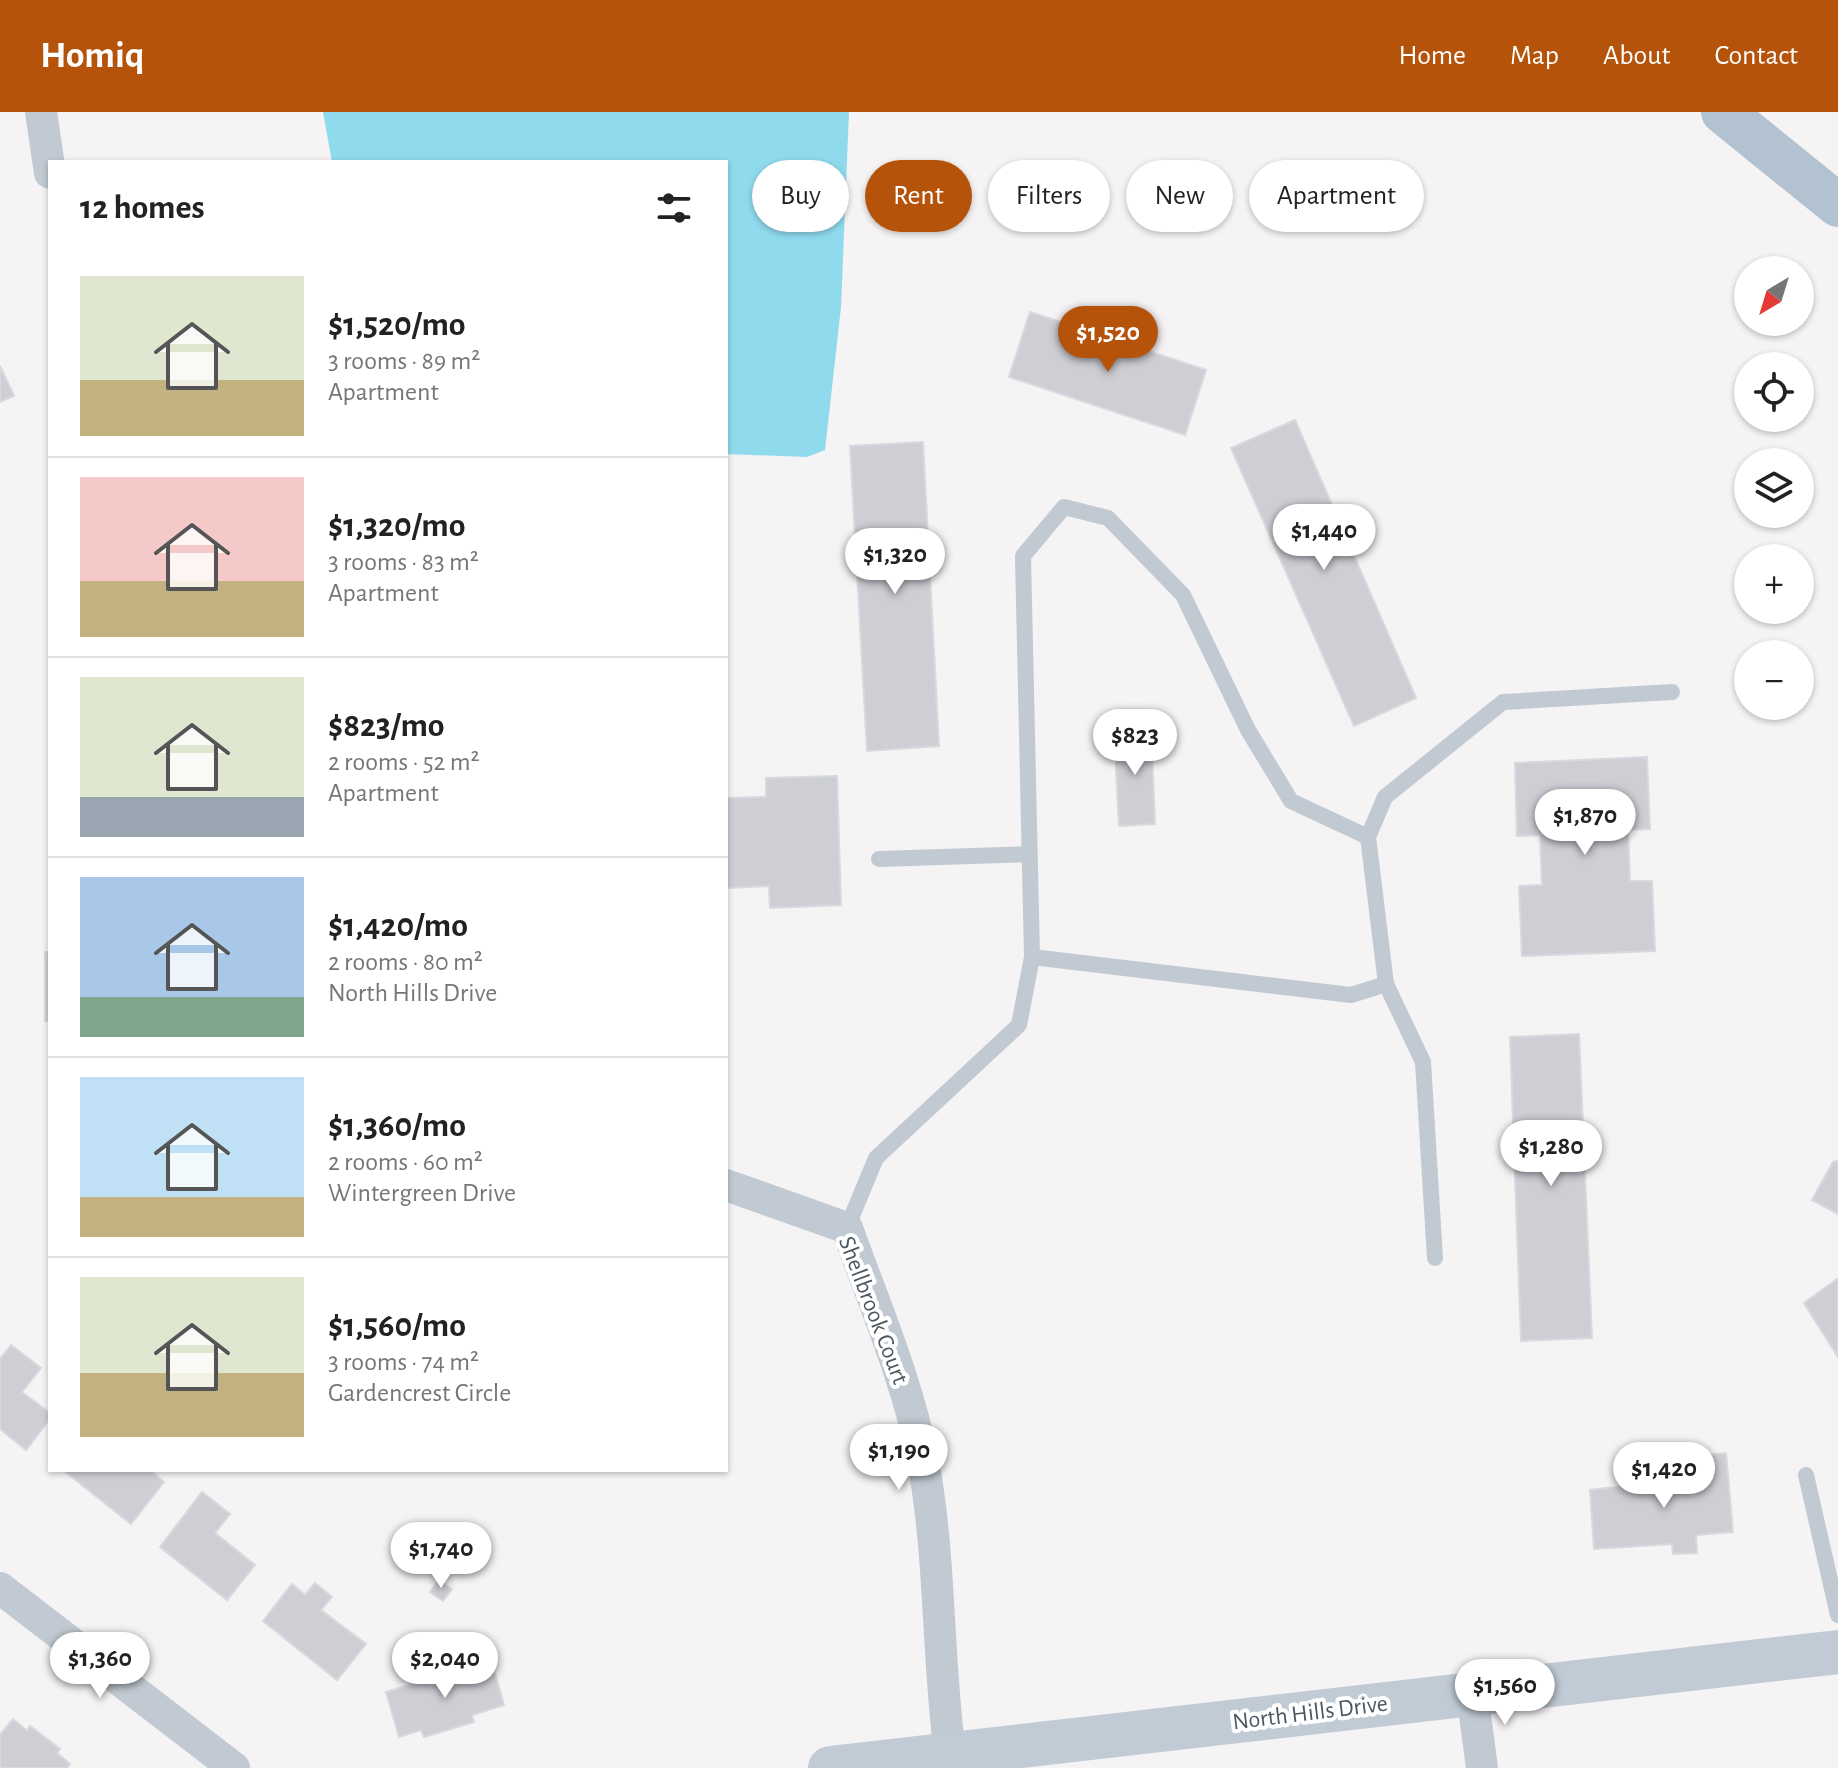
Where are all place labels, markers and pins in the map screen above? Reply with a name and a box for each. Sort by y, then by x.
pin: $1,520 [1043,306,1173,374]
pin: $1,440 [1259,504,1389,572]
pin: $1,320 [830,528,960,596]
pin: $823 [1088,709,1182,777]
pin: $1,870 [1520,789,1650,857]
pin: $1,280 [1486,1120,1616,1188]
pin: $1,190 [834,1424,964,1492]
pin: $1,420 [1599,1442,1729,1510]
pin: $1,740 [376,1522,506,1590]
pin: $1,360 [35,1632,165,1700]
pin: $2,040 [380,1632,510,1700]
pin: $1,560 [1440,1659,1570,1727]

